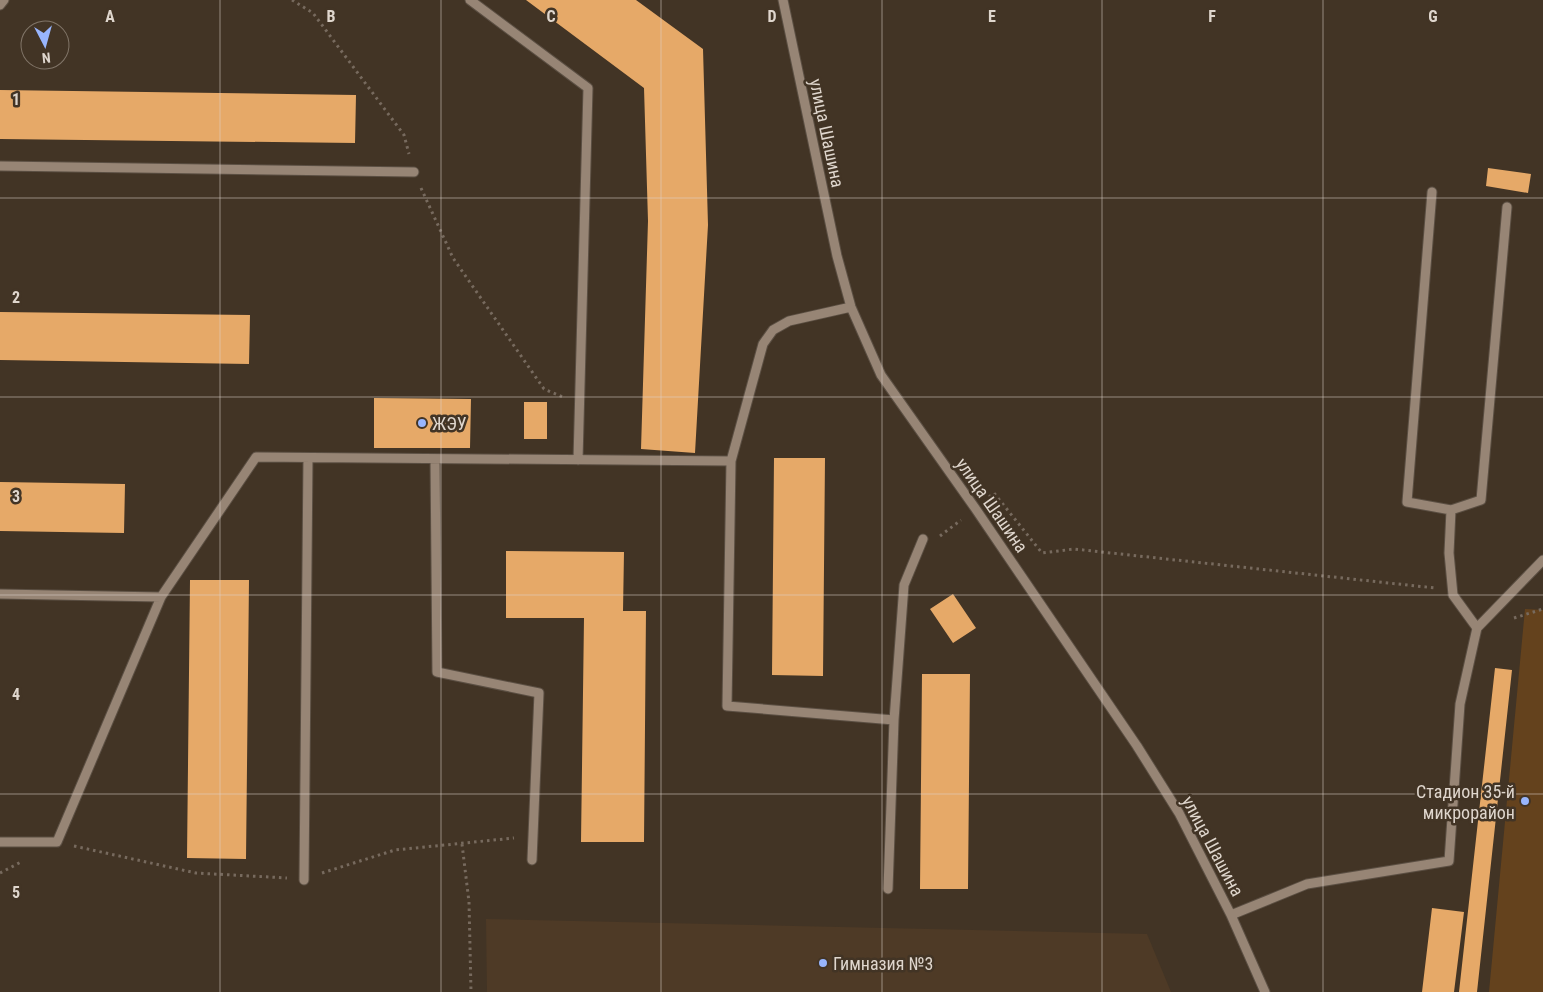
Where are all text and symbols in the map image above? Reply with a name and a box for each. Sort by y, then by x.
text: A [105,7,115,26]
text: B [327,7,336,26]
text: C [546,7,556,26]
text: D [767,7,777,26]
text: E [988,7,996,26]
text: F [1208,7,1216,26]
text: G [1428,7,1438,26]
north arrow [20,20,70,70]
text: N [41,50,51,66]
street label: улица Шашина [805,77,849,189]
text: 1 [12,90,20,109]
text: 2 [12,288,20,307]
place label: ЖЭУ [432,413,467,434]
marker: ЖЭУ [416,417,428,429]
street label: улица Шашина [952,454,1032,556]
text: 3 [12,487,20,506]
text: 4 [12,685,20,704]
place label: Стадион 35-й микрорайон [1416,781,1515,823]
street label: улица Шашина [1178,792,1248,900]
marker: Стадион 35-й микрорайон [1519,795,1531,807]
text: 5 [12,883,20,902]
place label: Гимназия №3 [833,953,933,974]
marker: Гимназия №3 [817,957,829,969]

